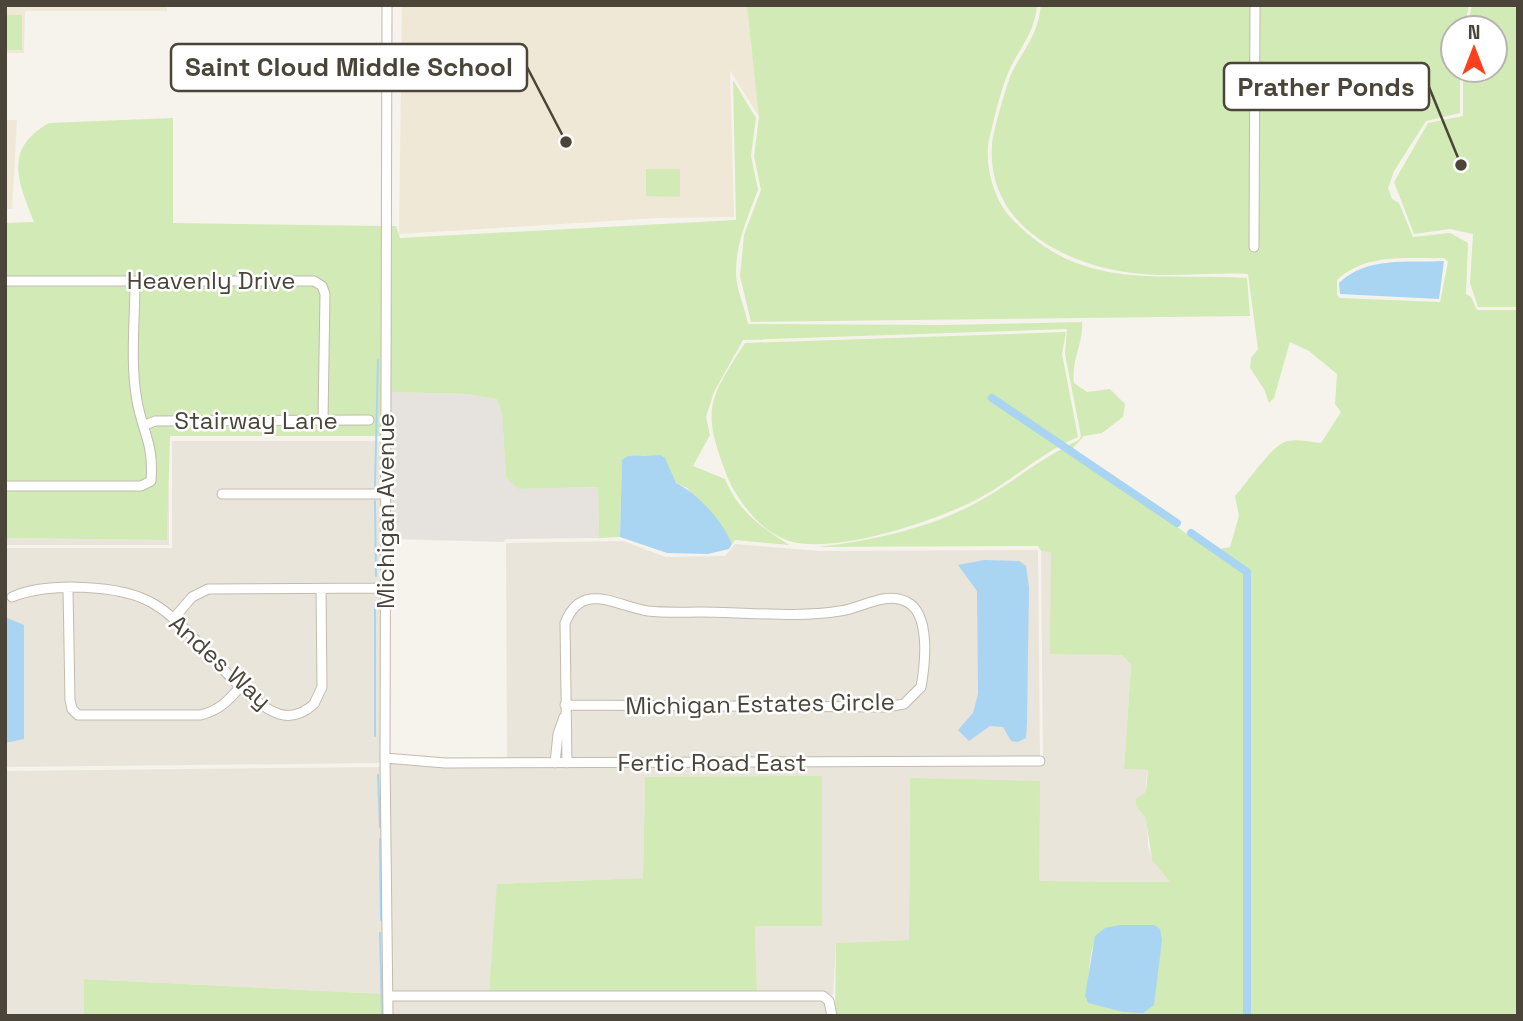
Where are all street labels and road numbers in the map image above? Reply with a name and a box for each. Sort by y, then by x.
street label: Heavenly Drive [127,265,295,296]
street label: Stairway Lane [174,405,338,436]
street label: Michigan Avenue [370,413,401,609]
street label: Andes Way [163,608,278,716]
street label: Michigan Estates Circle [625,686,895,721]
street label: Fertic Road East [617,747,807,778]

